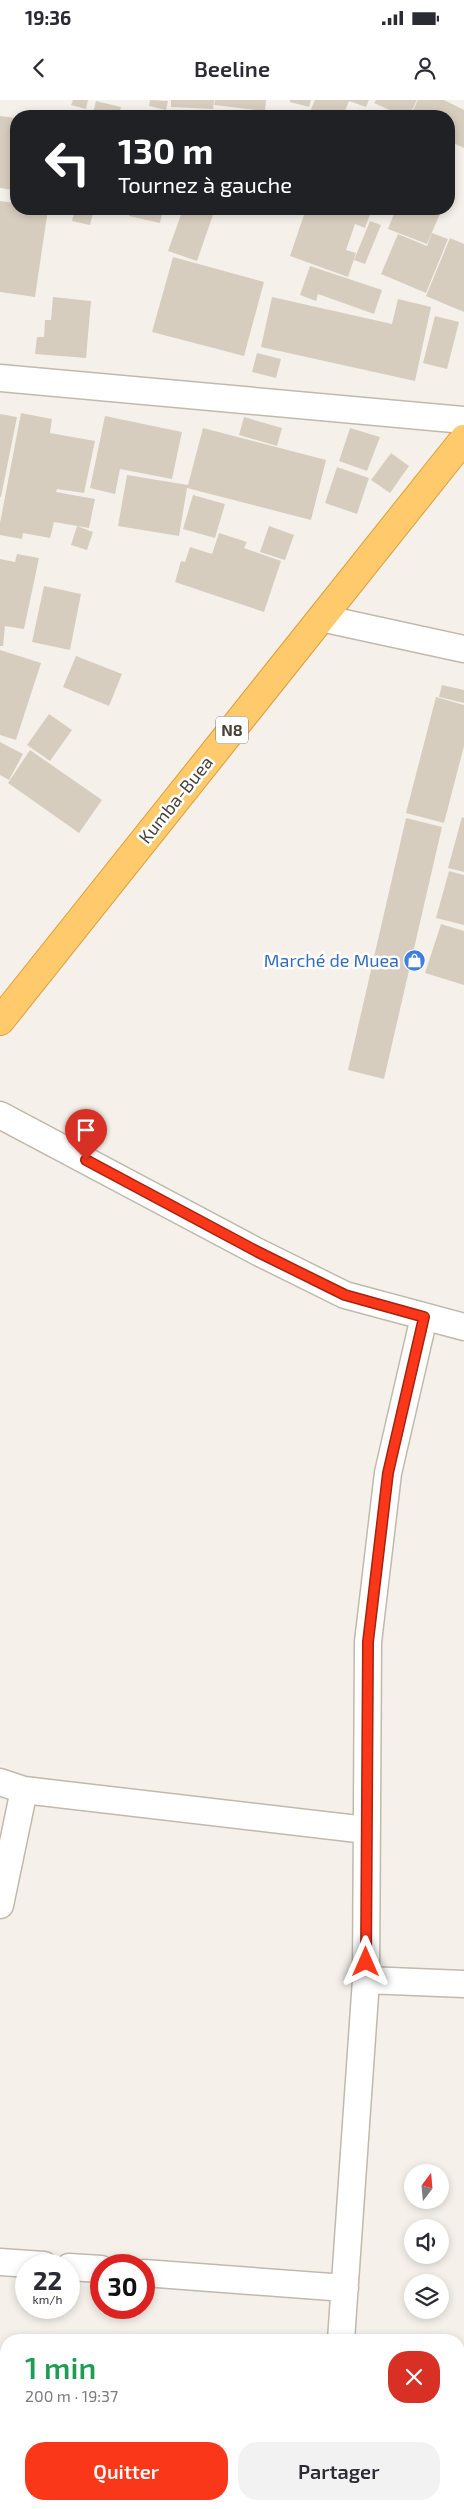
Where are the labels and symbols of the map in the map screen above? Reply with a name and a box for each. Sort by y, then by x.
road number: N8 [216,716,248,744]
street label: Kumba-Buea [133,751,217,847]
place label: Marché de Muea [264,949,399,971]
shop icon: Marché de Muea [403,949,427,973]
pin [65,1109,107,1160]
position arrow [339,1935,391,1987]
north arrow [404,2164,449,2209]
speed limit sign: 30 [90,2254,155,2319]

